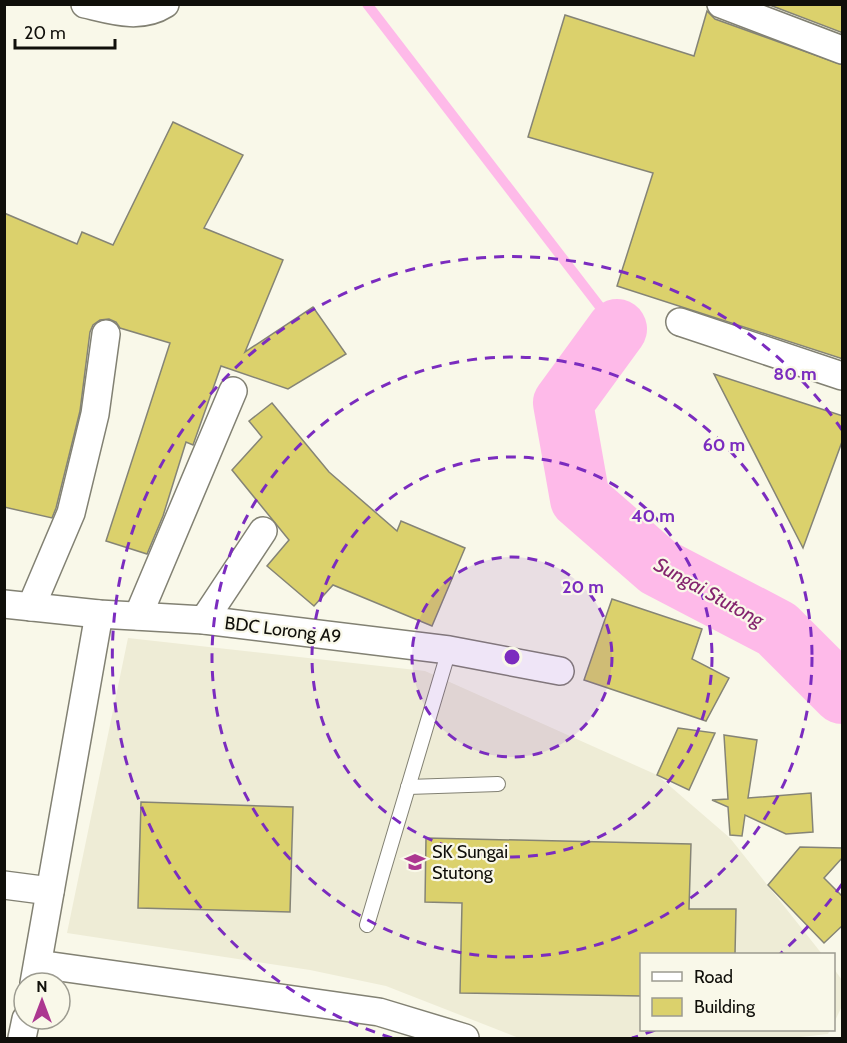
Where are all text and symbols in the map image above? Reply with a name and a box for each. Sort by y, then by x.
scale bar [15,12,116,50]
text: 20 m [24,22,66,44]
text: 80 m [773,363,817,385]
text: 60 m [703,434,745,456]
text: 40 m [631,505,675,527]
water label: Sungai Stutong [650,552,769,632]
text: 20 m [562,576,604,598]
street label: BDC Lorong A9 [223,612,343,648]
centre of rings [502,647,522,667]
place label: SK Sungai Stutong [432,841,508,884]
school or university icon: SK Sungai Stutong [403,850,427,874]
legend [640,953,835,1031]
text: Road [694,966,733,988]
north arrow [12,971,72,1031]
text: N [36,977,48,996]
text: Building [694,996,756,1018]

